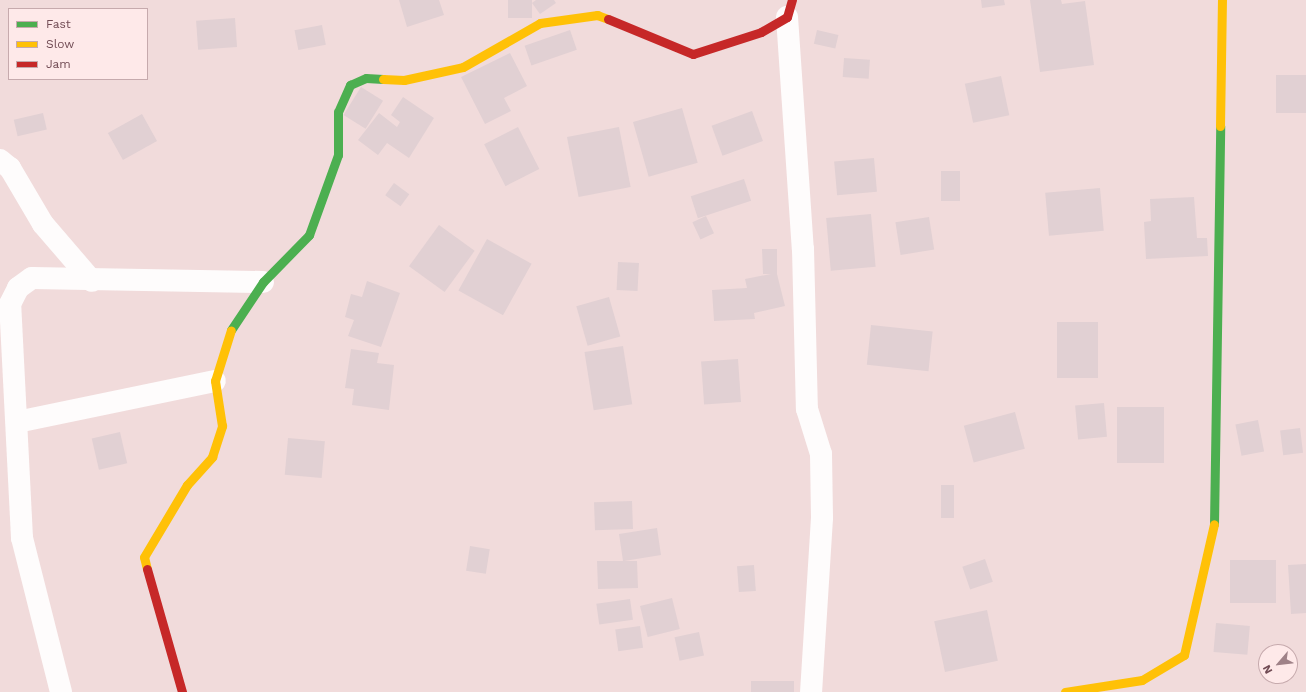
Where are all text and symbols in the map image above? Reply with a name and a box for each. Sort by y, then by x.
legend [8,8,148,80]
text: Fast [46,17,71,31]
text: Slow [46,37,74,51]
text: Jam [46,57,71,71]
north arrow [1258,644,1298,684]
text: N [1260,663,1275,676]

